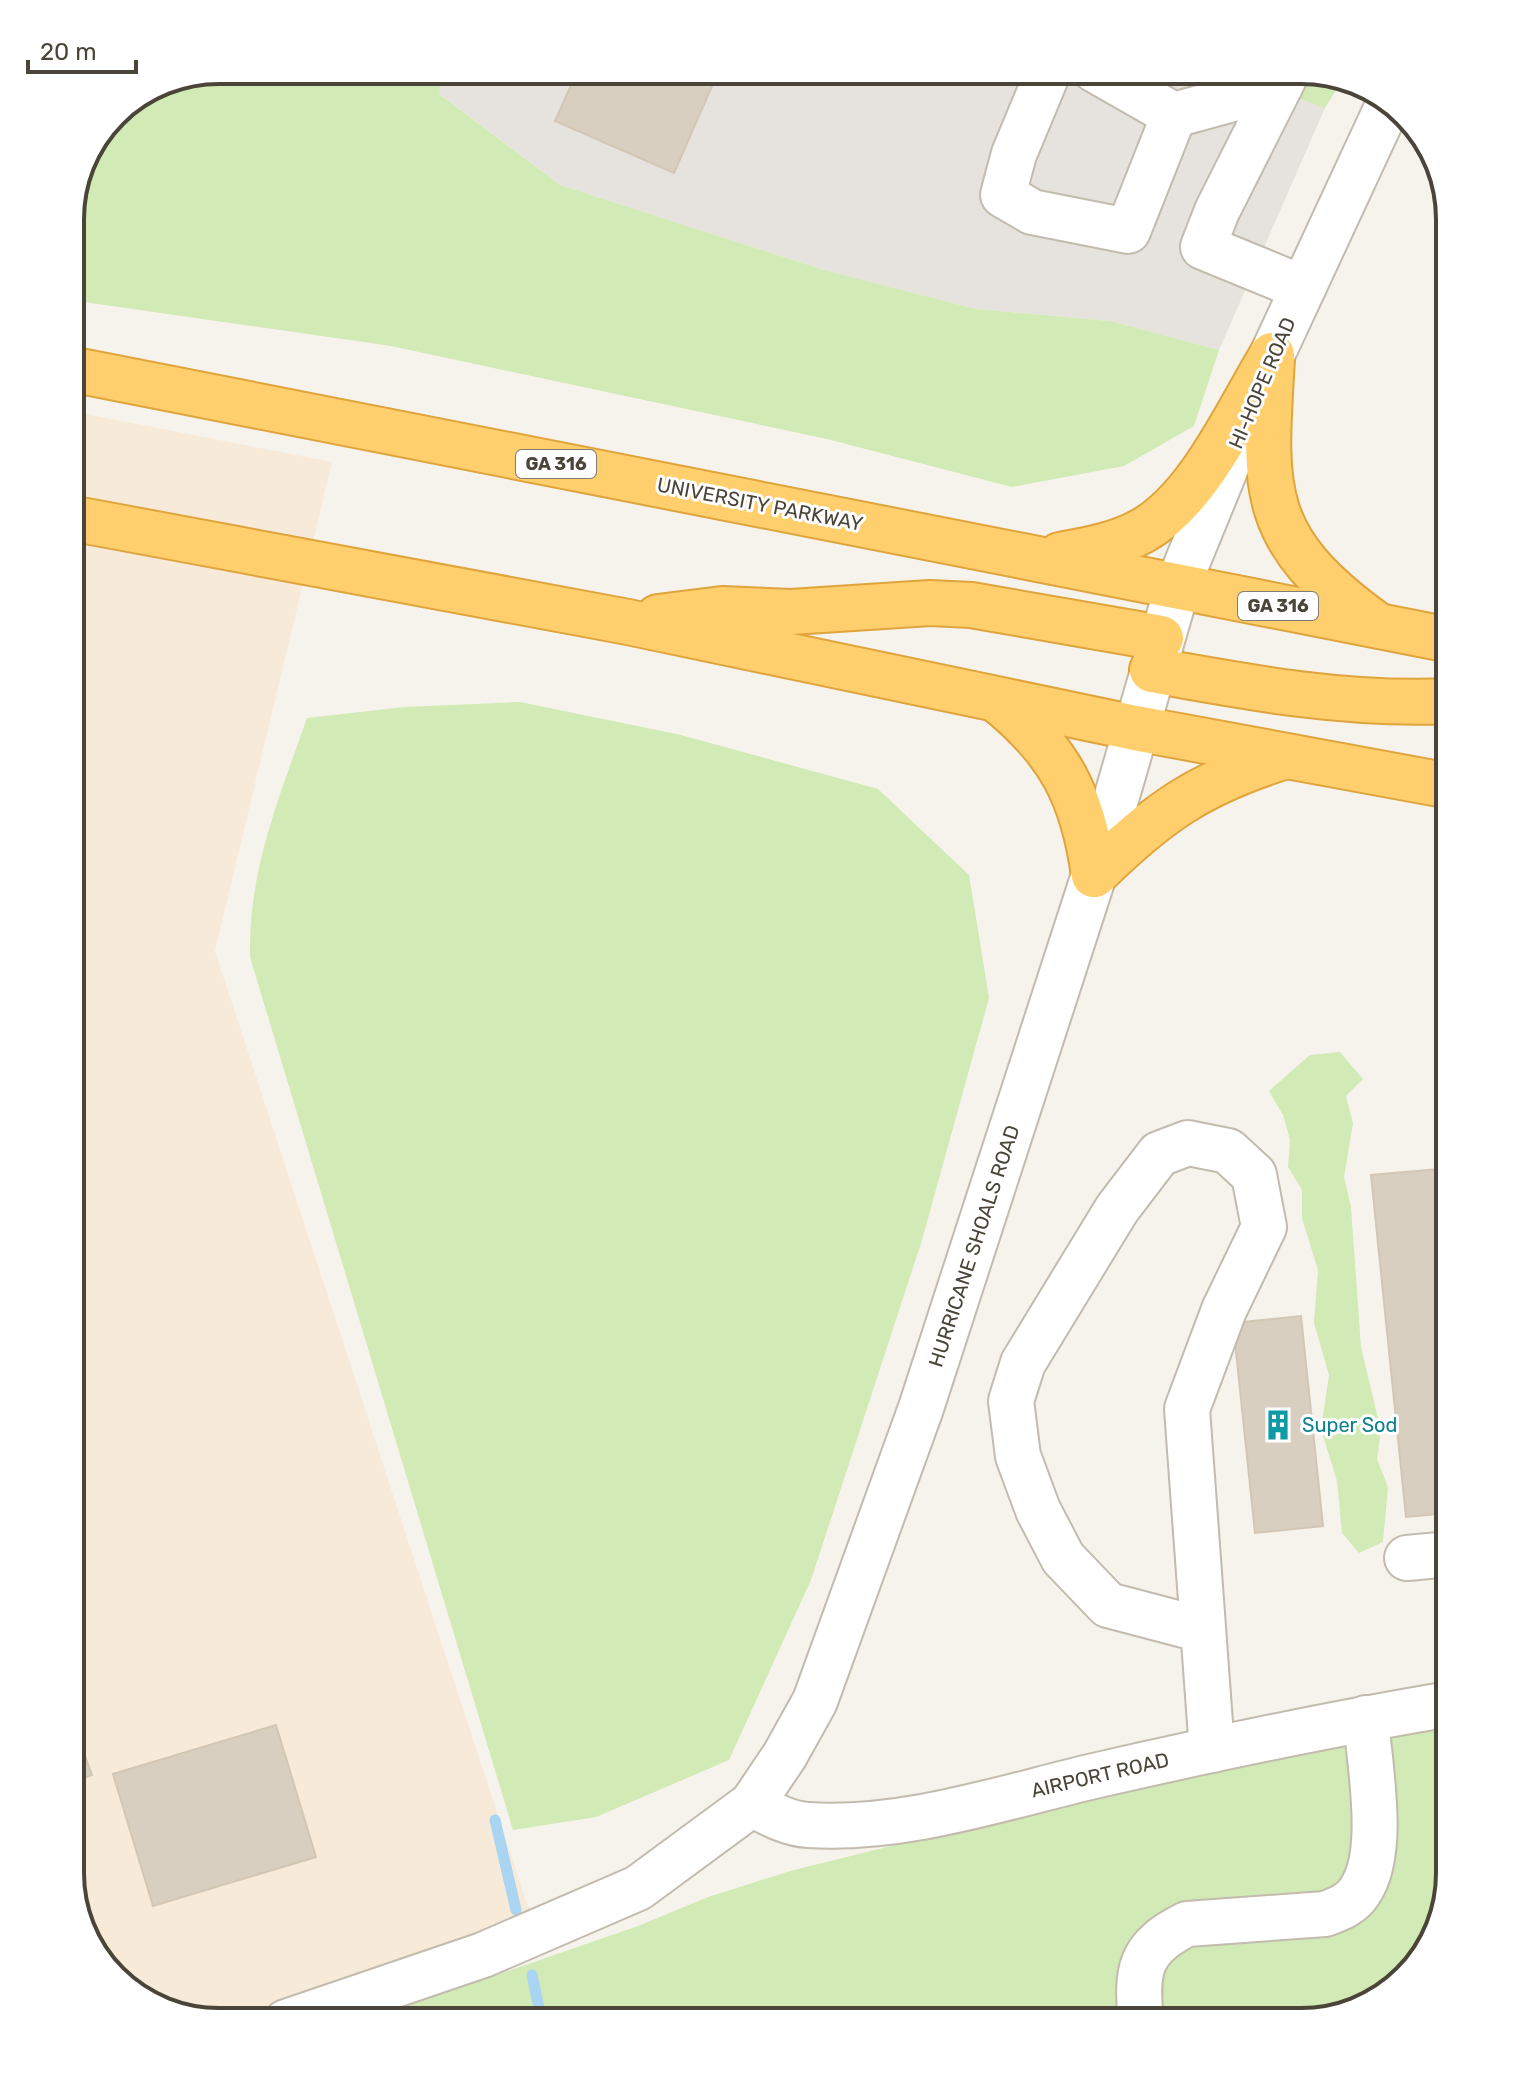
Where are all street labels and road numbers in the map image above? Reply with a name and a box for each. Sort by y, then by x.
street label: HI-HOPE ROAD [1224,314,1300,452]
road number: GA 316 [516,450,596,478]
street label: UNIVERSITY PARKWAY [655,472,865,536]
road number: GA 316 [1238,592,1318,620]
street label: HURRICANE SHOALS ROAD [923,1122,1025,1370]
street label: AIRPORT ROAD [1029,1747,1171,1803]

